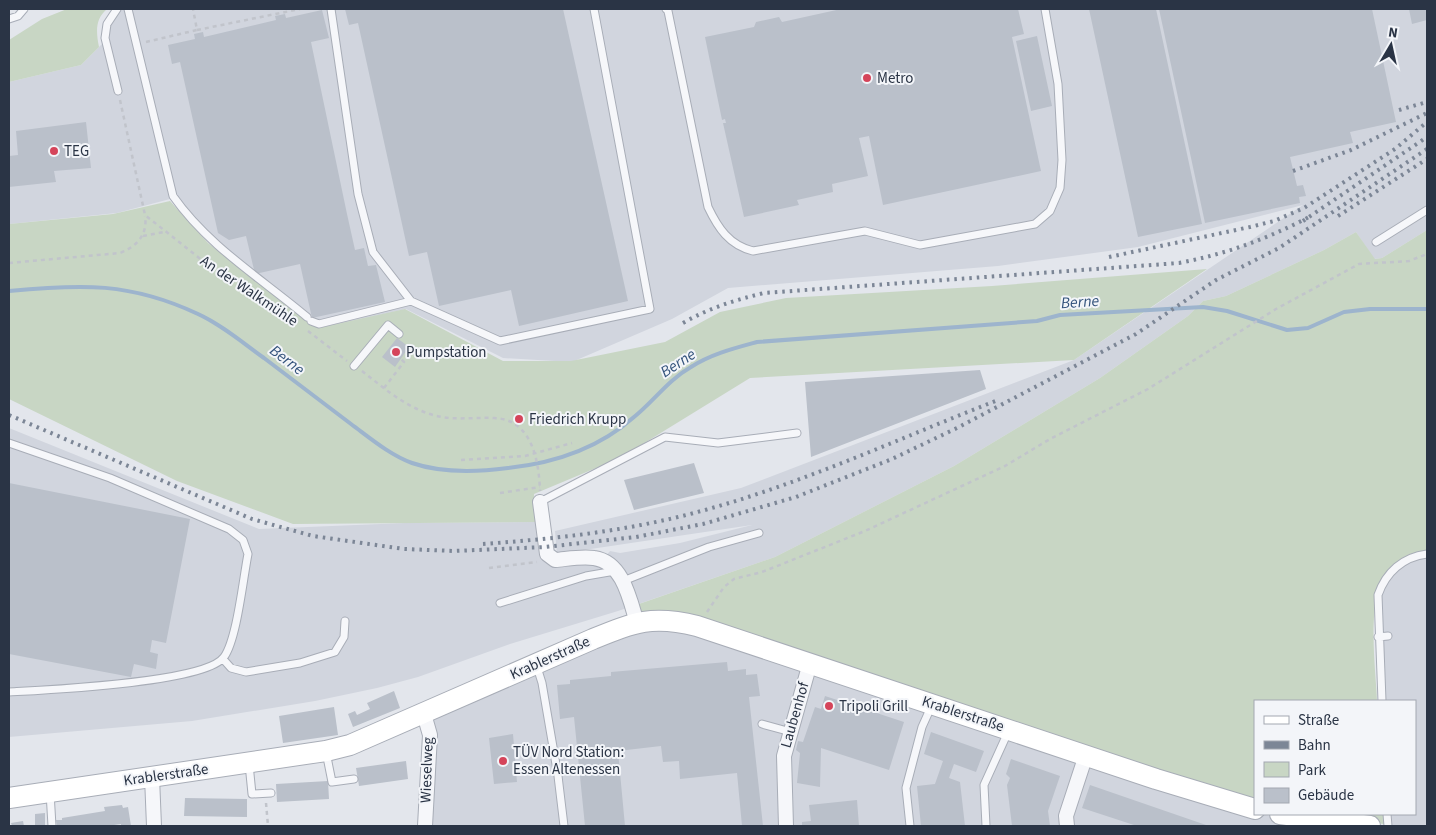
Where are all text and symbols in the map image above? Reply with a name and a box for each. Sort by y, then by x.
north arrow [1366,20,1416,70]
text: N [1387,23,1399,44]
place label: Metro [877,68,913,89]
marker: Metro [861,72,873,84]
place label: TEG [64,141,89,162]
marker: TEG [48,145,60,157]
street label: An der Walkmühle [196,251,302,331]
water label: Berne [1060,290,1100,314]
water label: Berne [265,340,309,381]
place label: Pumpstation [406,342,487,363]
water label: Berne [656,343,700,383]
marker: Pumpstation [390,346,402,358]
place label: Friedrich Krupp [529,409,626,430]
marker: Friedrich Krupp [513,413,525,425]
street label: Krablerstraße [507,631,593,685]
street label: Laubenhof [776,679,815,750]
street label: Krablerstraße [919,691,1007,737]
place label: Tripoli Grill [839,696,908,717]
marker: Tripoli Grill [823,700,835,712]
legend [1254,700,1416,815]
text: Straße [1298,710,1339,731]
text: Bahn [1298,735,1331,756]
street label: Wieselweg [415,736,439,803]
place label: TÜV Nord Station: Essen Altenessen [513,742,624,780]
marker: TÜV Nord Station: Essen Altenessen [497,755,509,767]
street label: Krablerstraße [122,759,210,791]
text: Park [1298,760,1327,781]
text: Gebäude [1298,785,1354,806]

